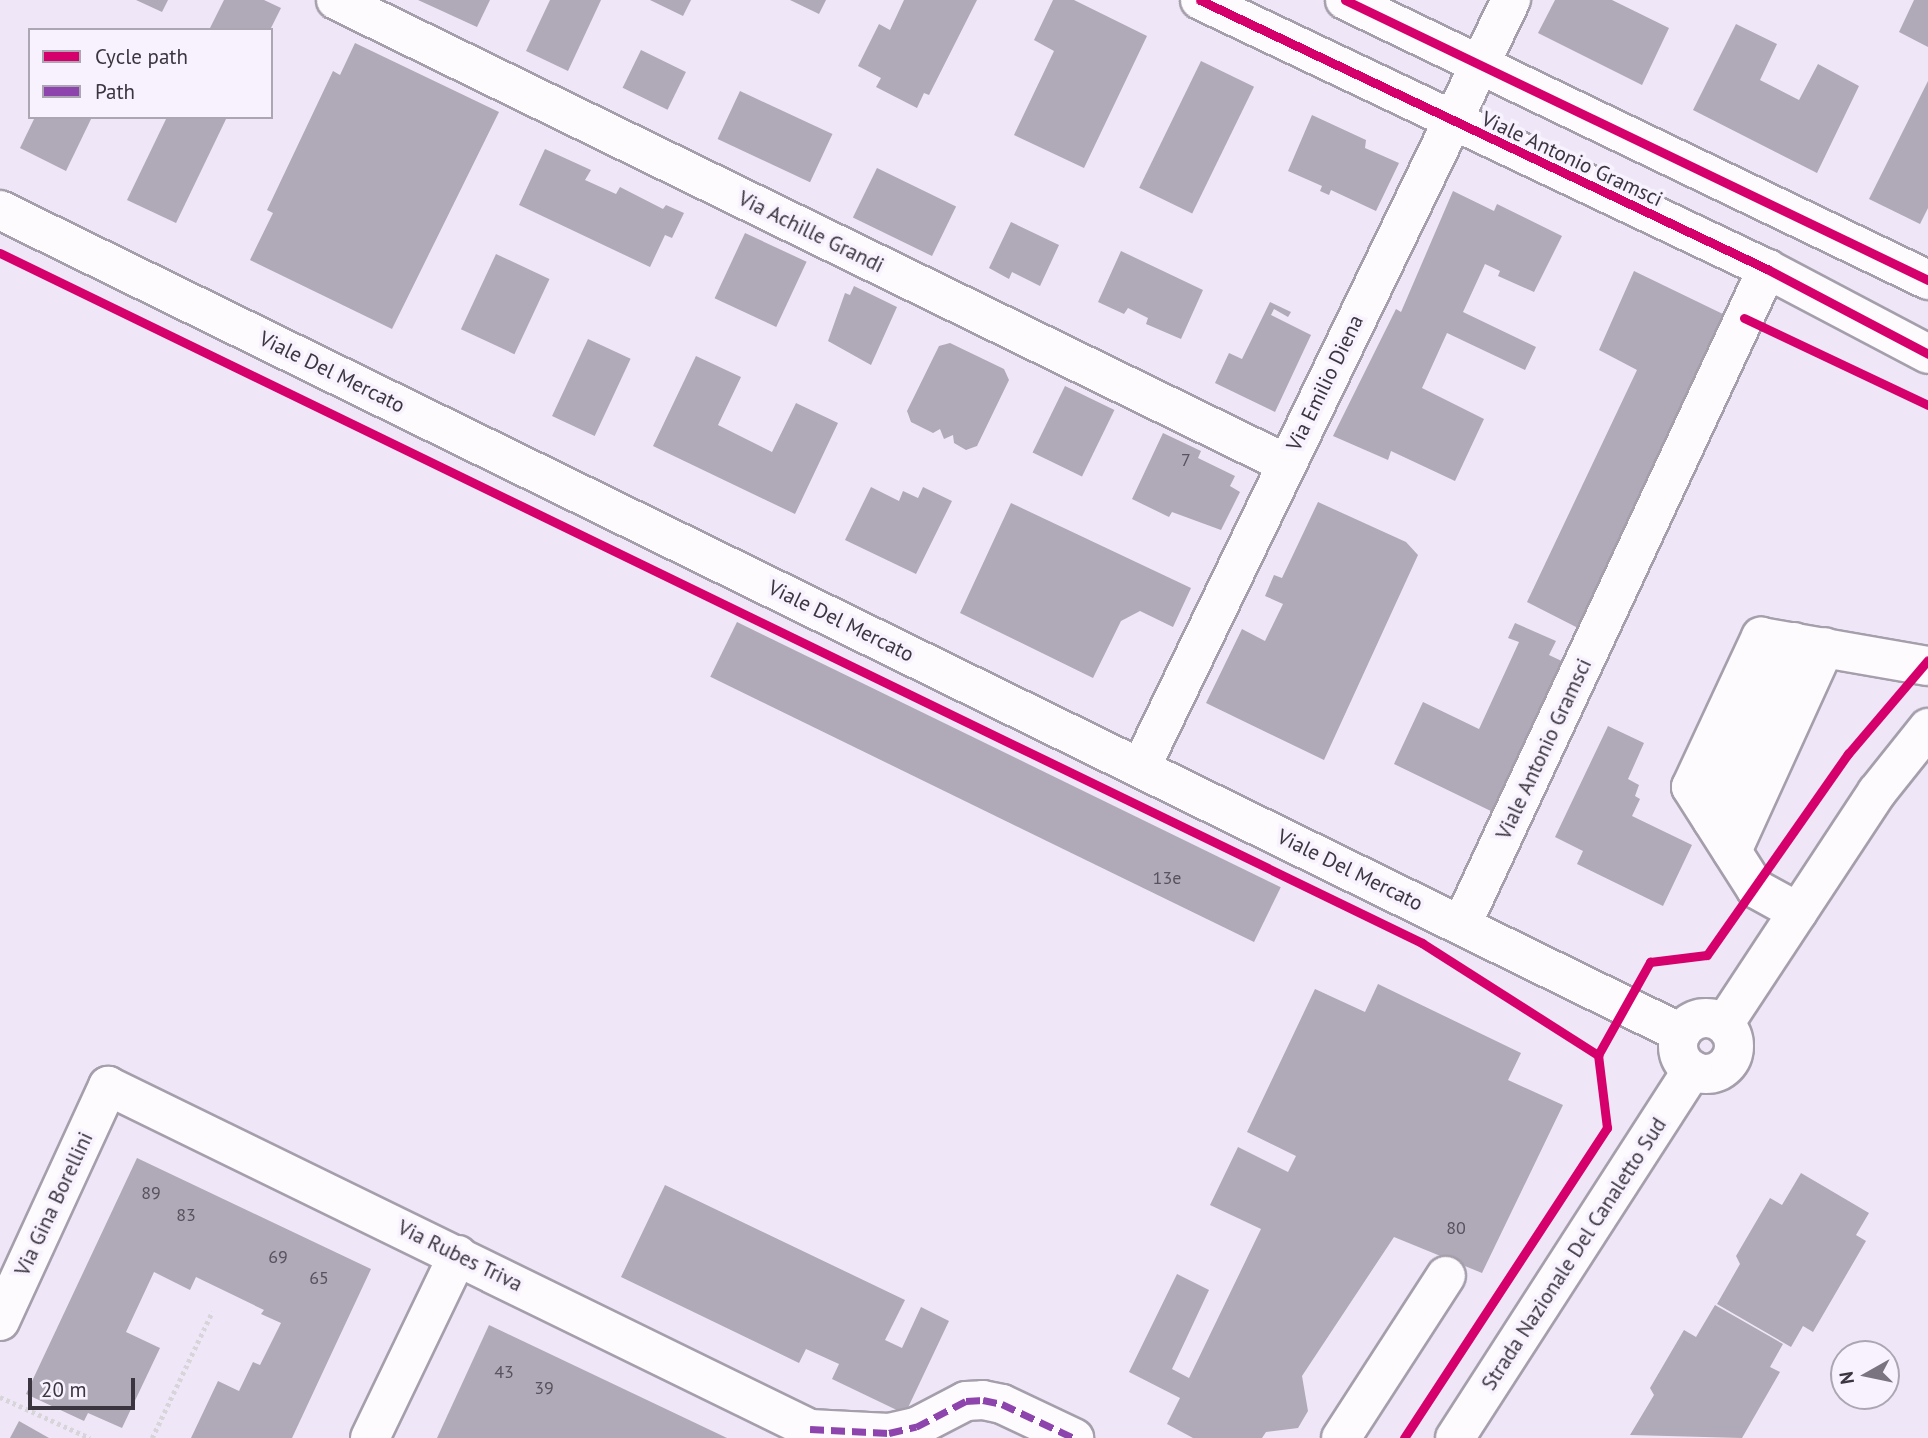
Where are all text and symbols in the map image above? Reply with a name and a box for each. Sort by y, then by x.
legend [28,28,273,119]
text: Cycle path [95,43,188,70]
text: Path [95,78,135,105]
street label: Viale Antonio Gramsci [1477,106,1667,212]
street label: Via Achille Grandi [734,186,888,278]
street label: Via Emilio Diena [1281,311,1369,455]
street label: Viale Del Mercato [255,326,409,418]
house number: 7 [1181,449,1191,471]
street label: Viale Del Mercato [764,575,918,667]
street label: Viale Antonio Gramsci [1491,654,1597,844]
street label: Viale Del Mercato [1273,824,1427,916]
house number: 13e [1153,867,1181,889]
street label: Strada Nazionale Del Canaletto Sud [1476,1113,1672,1395]
street label: Via Gina Borellini [10,1128,98,1280]
house number: 89 [141,1182,161,1204]
house number: 83 [176,1204,196,1226]
street label: Via Rubes Triva [393,1215,527,1297]
house number: 80 [1446,1217,1466,1239]
house number: 69 [268,1246,288,1268]
house number: 65 [309,1267,329,1289]
north arrow [1830,1340,1900,1410]
house number: 43 [494,1361,514,1383]
scale bar [32,1364,138,1408]
text: N [1833,1370,1859,1386]
text: 20 m [41,1376,87,1403]
house number: 39 [534,1377,554,1399]

